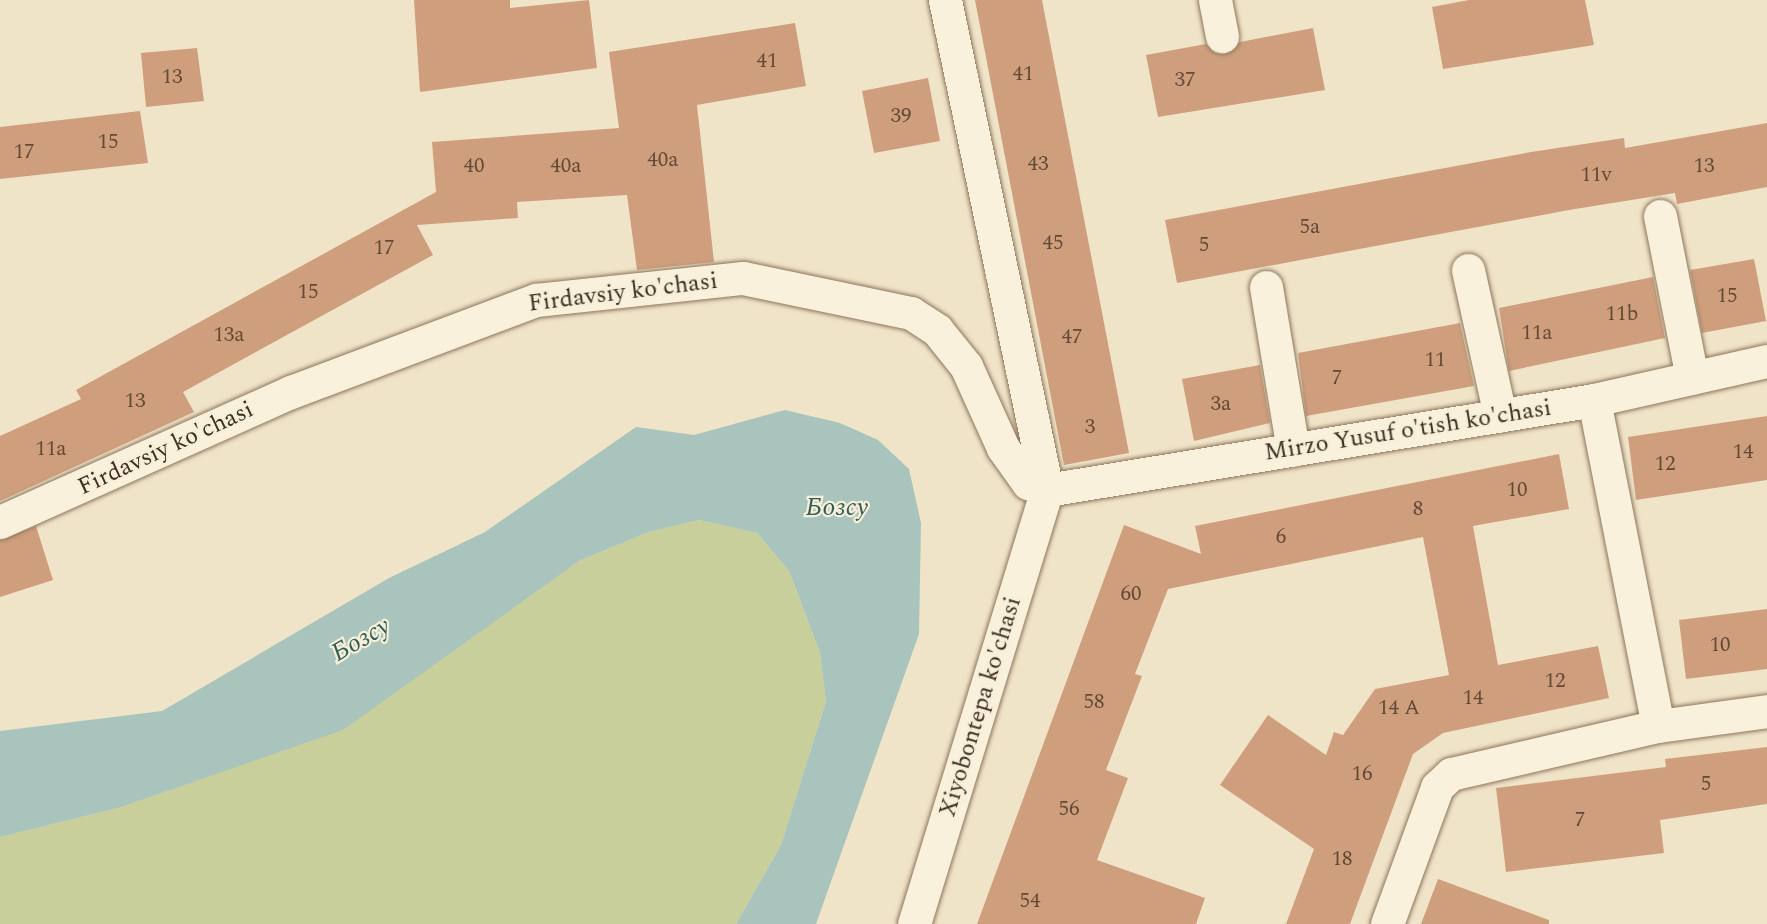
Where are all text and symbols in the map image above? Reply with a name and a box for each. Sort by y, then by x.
house number: 41 [757,48,777,74]
house number: 41 [1013,61,1033,87]
house number: 13 [162,64,182,90]
house number: 37 [1175,67,1195,93]
house number: 39 [891,103,911,129]
house number: 15 [98,129,118,155]
house number: 17 [14,139,34,165]
house number: 40a [647,147,679,173]
house number: 43 [1028,151,1048,177]
house number: 40 [464,153,484,179]
house number: 40a [550,153,582,179]
house number: 13 [1694,153,1714,179]
house number: 11v [1580,162,1612,188]
house number: 5a [1300,214,1320,240]
house number: 45 [1043,230,1063,256]
house number: 5 [1199,232,1209,258]
house number: 17 [374,235,394,261]
street label: Firdavsiy ko'chasi [527,267,719,319]
house number: 15 [298,279,318,305]
house number: 15 [1717,283,1737,309]
house number: 11b [1606,301,1638,327]
house number: 11a [1521,320,1553,346]
house number: 13a [213,322,245,348]
house number: 47 [1062,324,1082,350]
house number: 11 [1425,347,1445,373]
house number: 7 [1332,365,1342,391]
house number: 13 [125,388,145,414]
house number: 3a [1211,391,1231,417]
street label: Mirzo Yusuf o'tish ko'chasi [1263,394,1553,468]
street label: Firdavsiy ko'chasi [74,396,258,502]
house number: 3 [1085,414,1095,440]
house number: 11a [35,436,67,462]
house number: 14 [1733,439,1753,465]
house number: 12 [1655,451,1675,477]
house number: 10 [1507,477,1527,503]
water label: Бозсу [806,492,868,524]
house number: 8 [1413,496,1423,522]
house number: 6 [1276,524,1286,550]
house number: 60 [1121,581,1141,607]
street label: Xiyobontepa ko'chasi [934,594,1028,820]
water label: Бозсу [326,611,396,669]
house number: 10 [1710,632,1730,658]
house number: 12 [1545,668,1565,694]
house number: 14 [1463,685,1483,711]
house number: 58 [1084,689,1104,715]
house number: 14 A [1378,695,1420,721]
house number: 16 [1352,761,1372,787]
house number: 5 [1701,771,1711,797]
house number: 56 [1059,796,1079,822]
house number: 7 [1575,807,1585,833]
house number: 18 [1332,846,1352,872]
house number: 54 [1020,888,1040,914]

